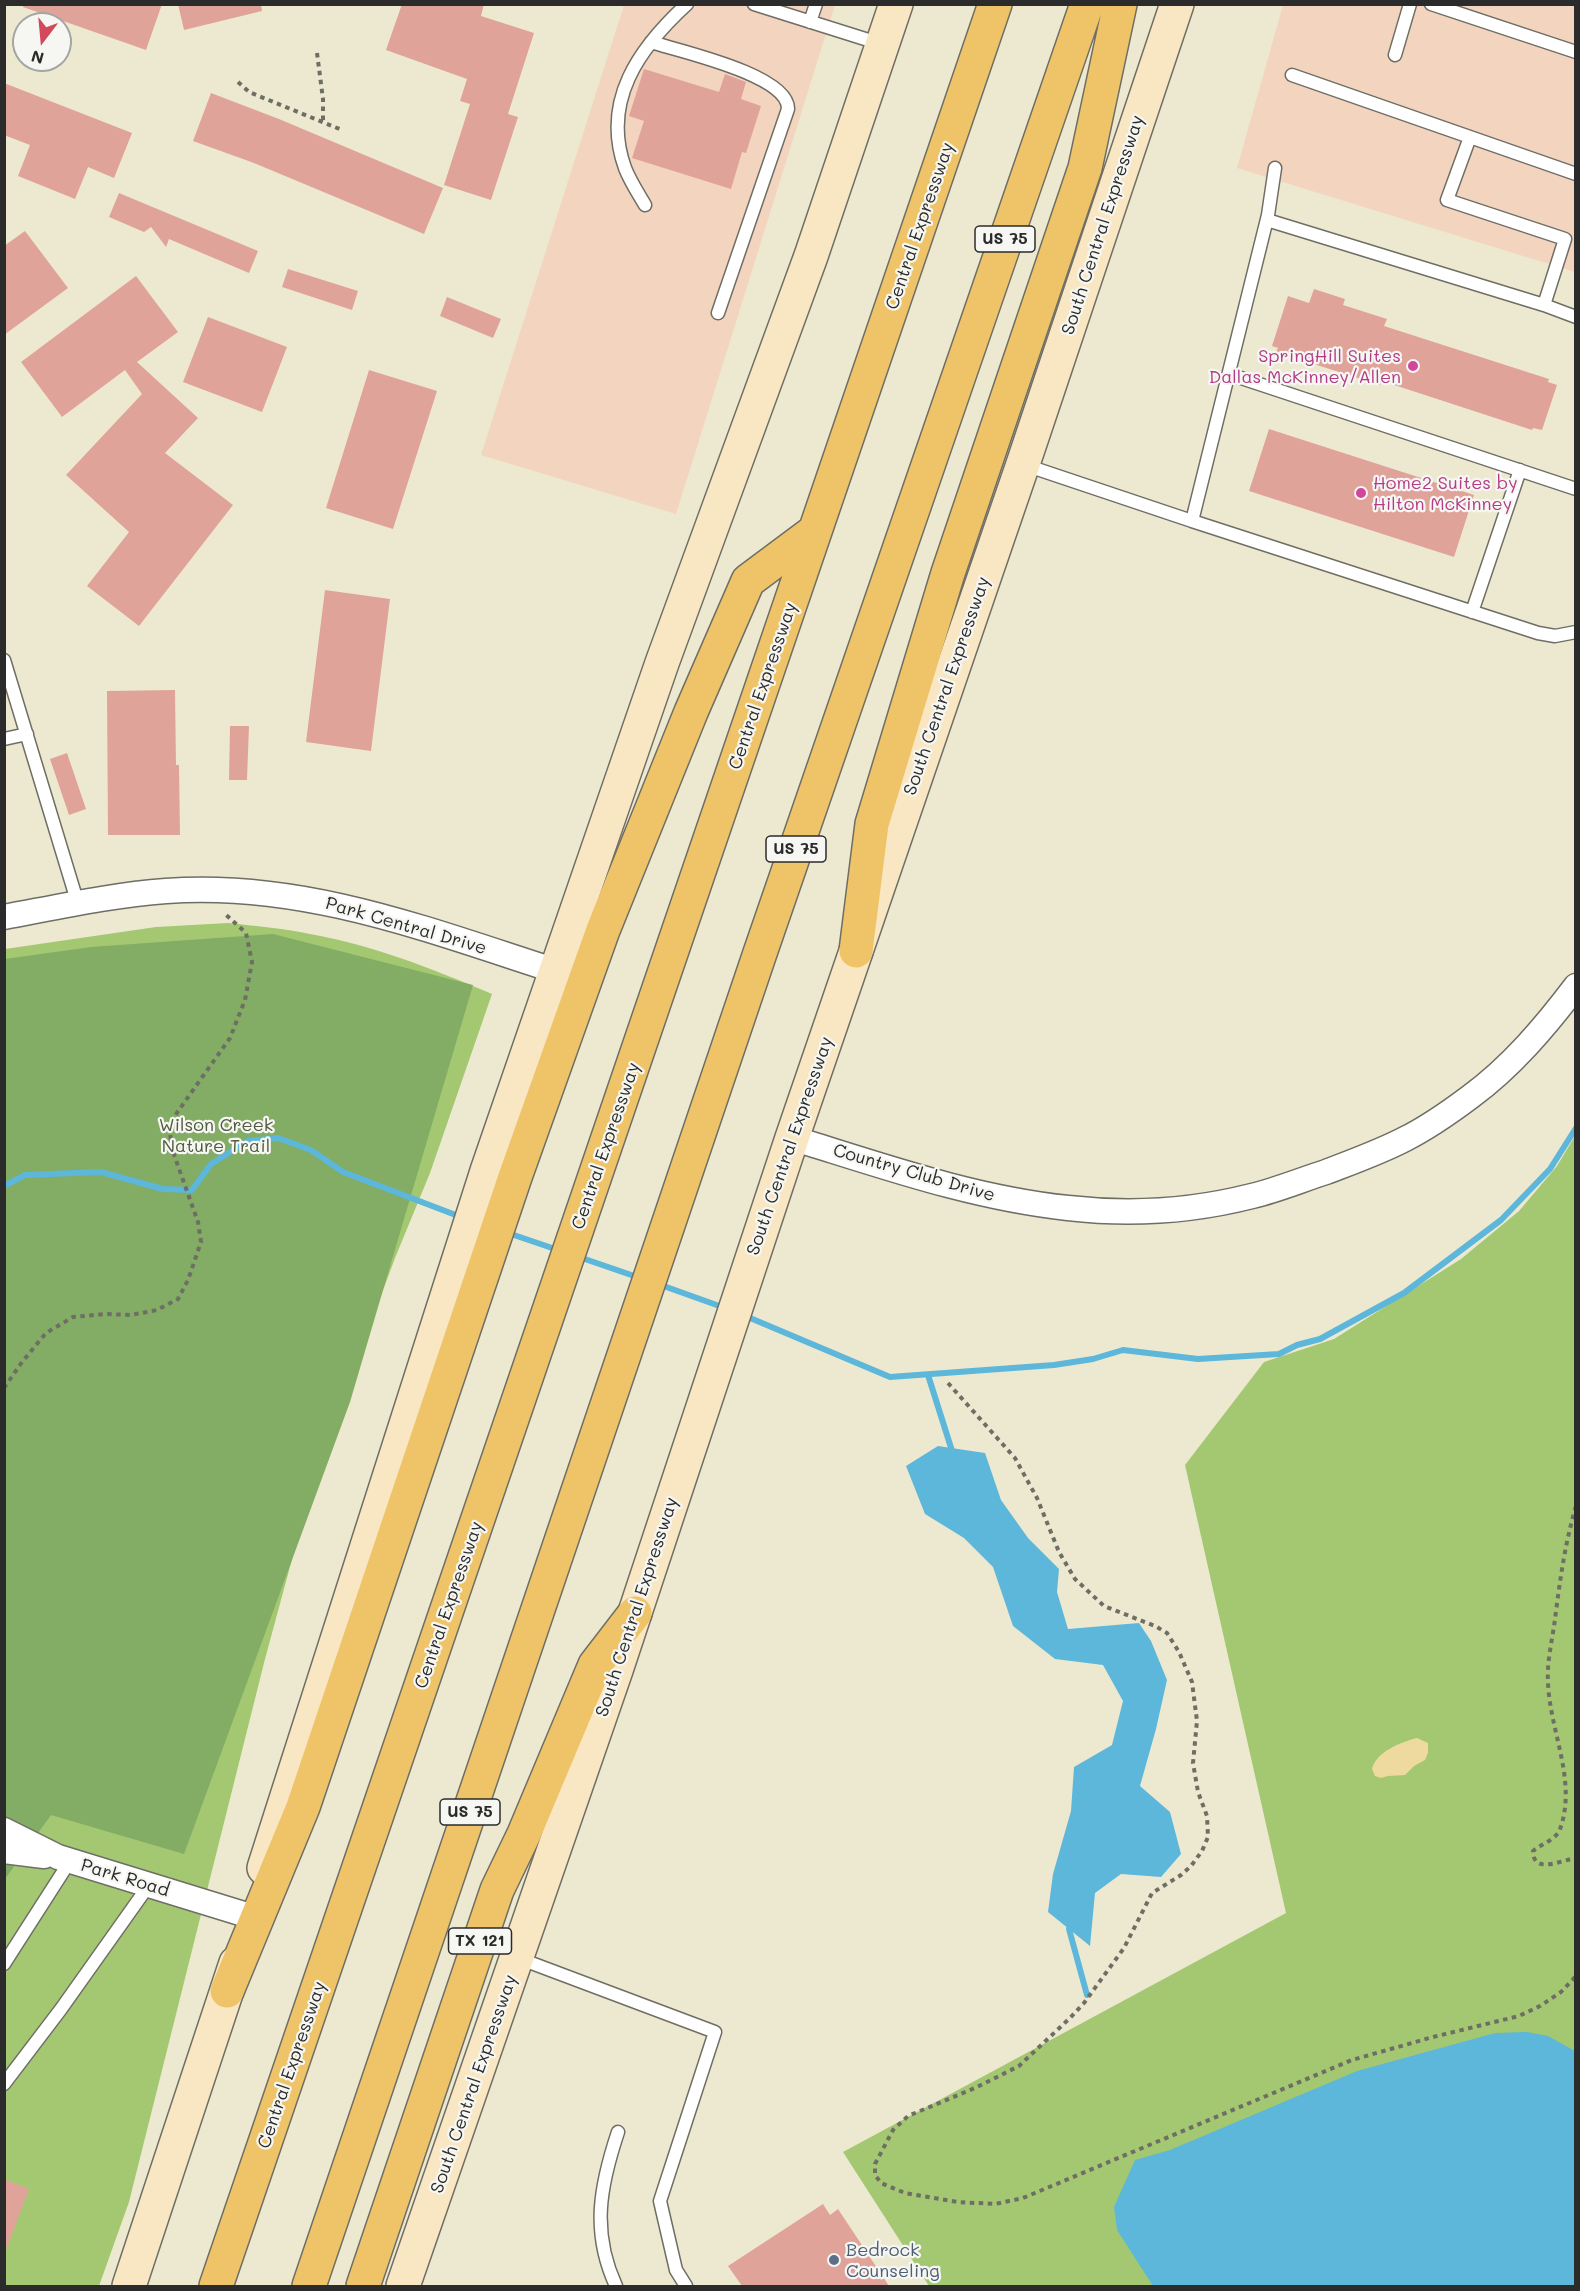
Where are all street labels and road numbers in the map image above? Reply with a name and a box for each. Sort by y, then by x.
street label: South Central Expressway [1057,112,1149,338]
street label: Central Expressway [881,140,959,312]
road number: US 75 [975,226,1035,252]
street label: South Central Expressway [899,574,995,798]
street label: Central Expressway [724,600,802,772]
road number: US 75 [766,836,826,862]
street label: Park Central Drive [323,893,489,959]
street label: South Central Expressway [742,1034,838,1258]
street label: Central Expressway [567,1060,645,1232]
street label: Country Club Drive [831,1140,997,1206]
street label: South Central Expressway [591,1494,683,1720]
street label: Central Expressway [410,1519,488,1691]
road number: US 75 [440,1799,500,1825]
street label: Park Road [78,1854,172,1902]
road number: TX 121 [448,1928,512,1954]
street label: South Central Expressway [426,1972,522,2196]
street label: Central Expressway [253,1979,331,2151]

